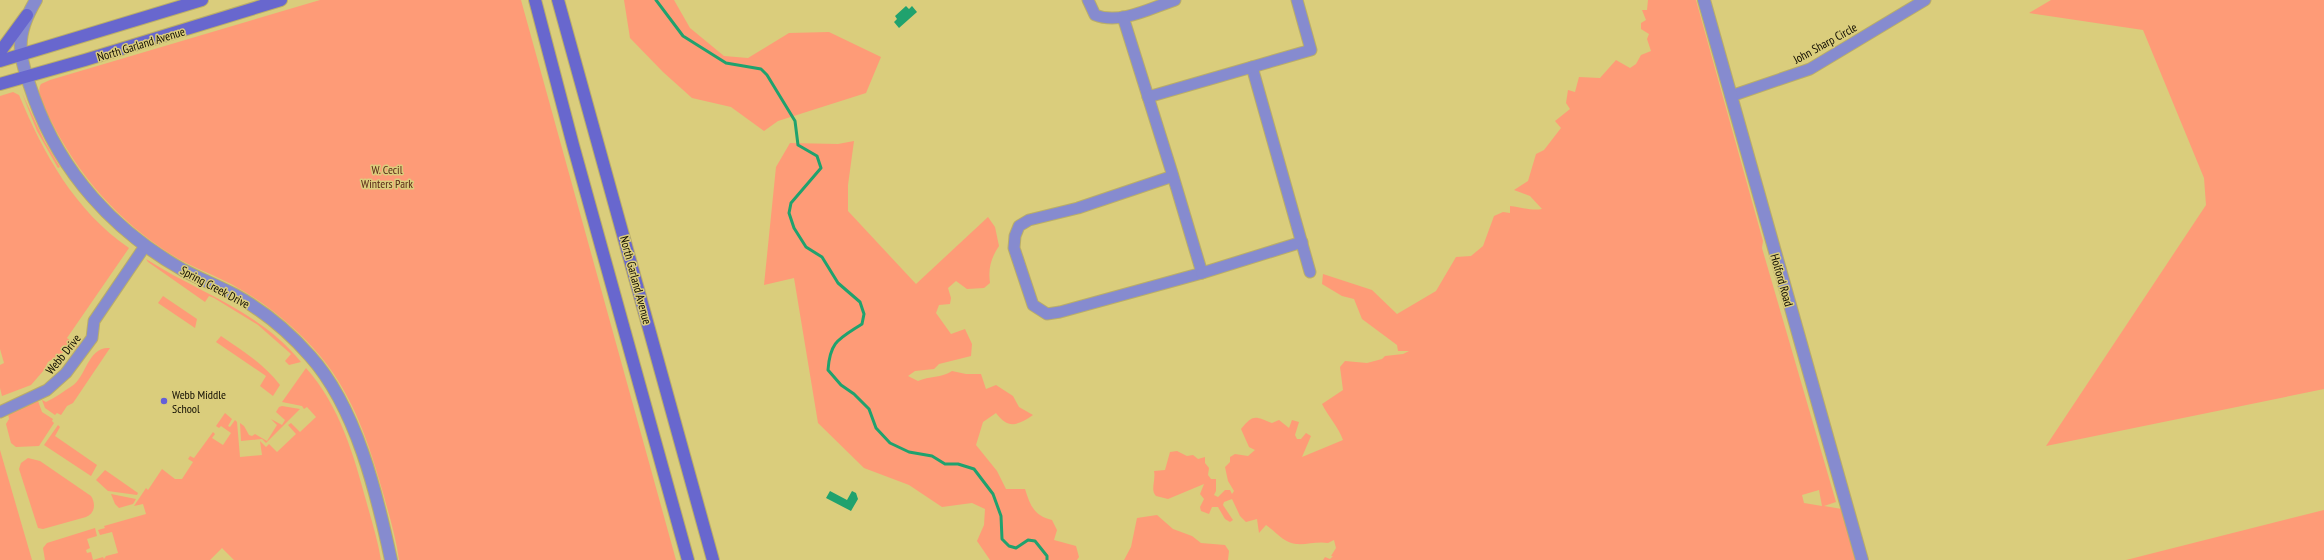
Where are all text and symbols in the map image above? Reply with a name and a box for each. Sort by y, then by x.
street label: John Sharp Circle [1790,19,1860,67]
street label: North Garland Avenue [95,24,187,64]
park label: W. Cecil Winters Park [361,162,413,191]
street label: North Garland Avenue [617,234,655,326]
street label: Holford Road [1767,252,1797,308]
street label: Spring Creek Drive [178,262,252,312]
street label: Webb Drive [42,331,84,377]
place label: Webb Middle School [172,387,226,416]
marker: Webb Middle School [159,396,169,406]

